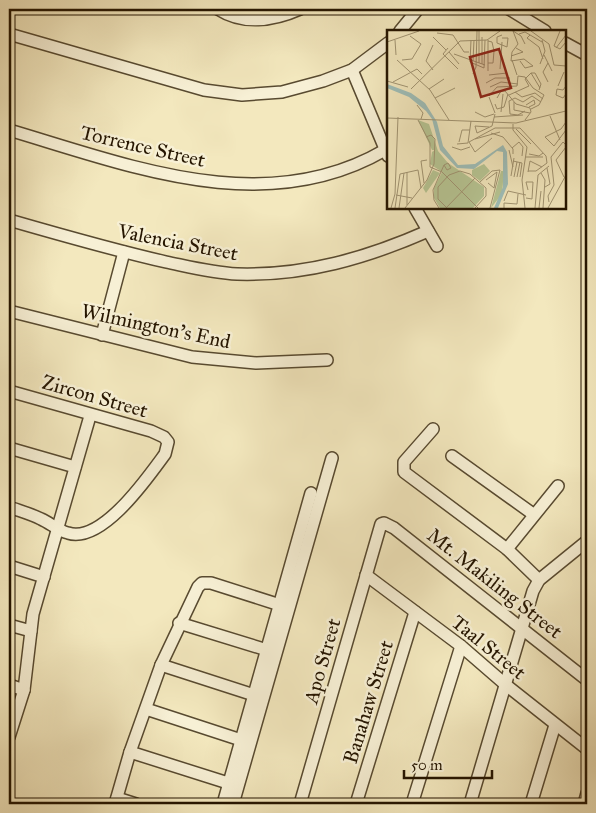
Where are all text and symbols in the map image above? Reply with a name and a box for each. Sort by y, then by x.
inset map [387,30,566,209]
street label: Torrence Street [78,120,208,172]
street label: Valencia Street [115,218,240,265]
street label: Wilmington's End [79,298,233,355]
street label: Zircon Street [39,369,151,423]
street label: Mt. Makiling Street [422,523,567,644]
street label: Taal Street [447,610,531,684]
street label: Apo Street [298,616,346,707]
street label: Banahaw Street [338,638,398,766]
scale bar [404,748,491,780]
text: 50 m [411,756,443,774]

